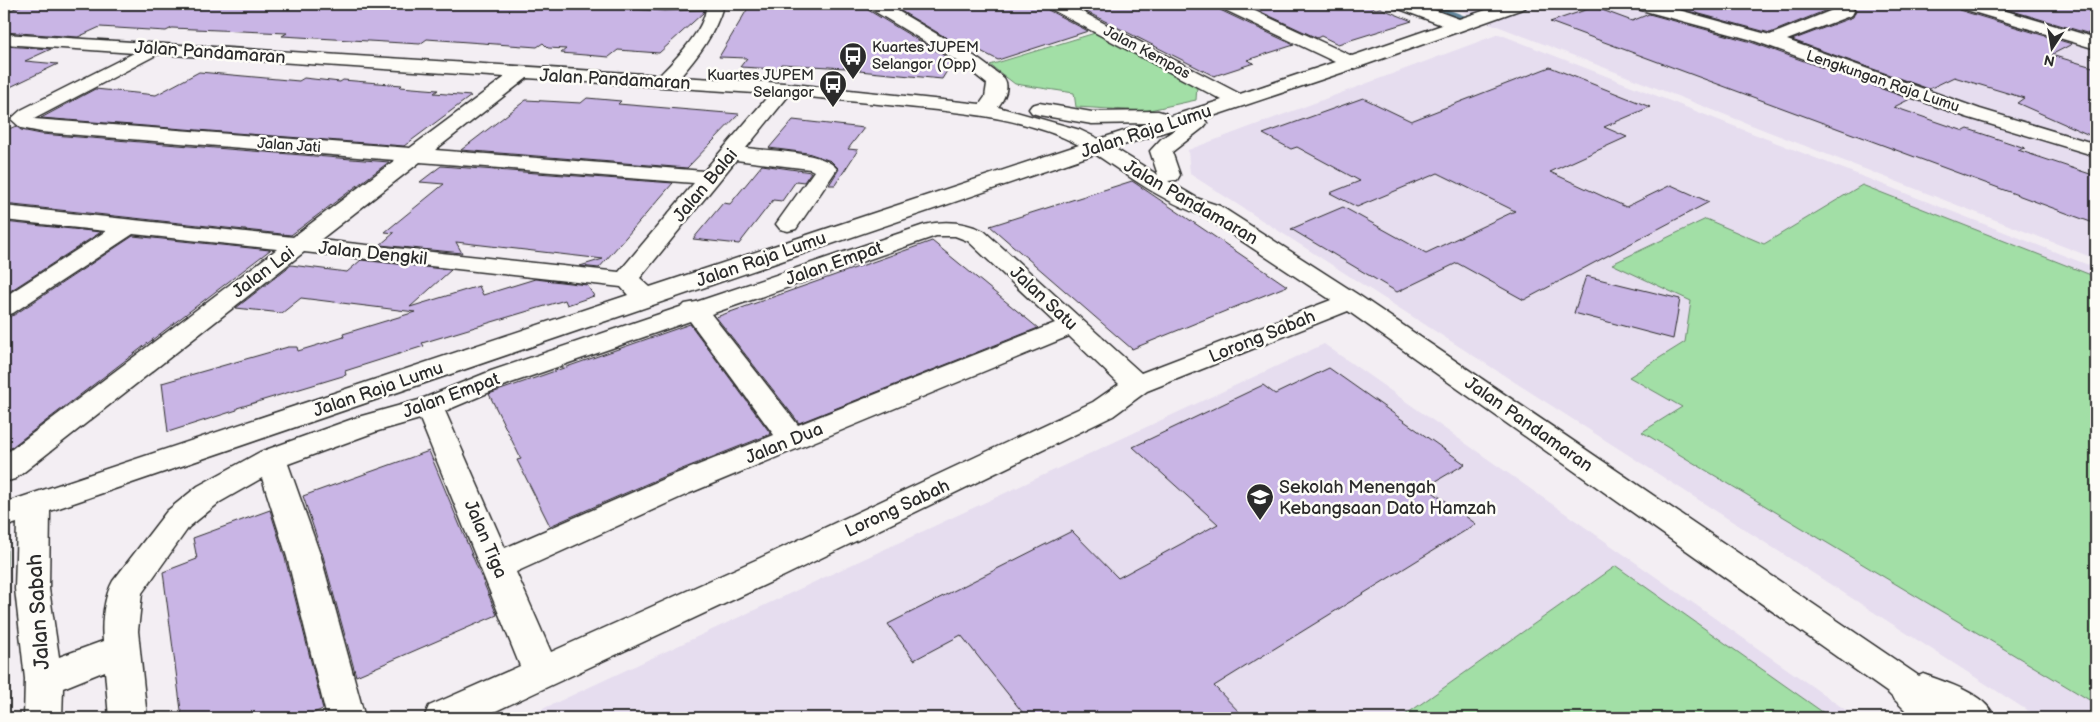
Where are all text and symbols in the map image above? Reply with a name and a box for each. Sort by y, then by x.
street label: Jalan Kempas [1100,22,1194,84]
north arrow [2028,22,2078,72]
street label: Jalan Pandamaran [134,37,286,68]
place label: Kuartes JUPEM Selangor (Opp) [872,38,979,74]
bus stop icon: Kuartes JUPEM Selangor (Opp) [838,41,868,80]
street label: Lengkungan Raja Lumu [1804,46,1962,117]
text: N [2042,51,2056,70]
street label: Jalan Pandamaran [539,65,691,94]
place label: Kuartes JUPEM Selangor [707,66,815,102]
bus stop icon: Kuartes JUPEM Selangor [818,69,848,108]
street label: Jalan Raja Lumu [1078,101,1214,162]
street label: Jalan Jati [257,134,321,157]
street label: Jalan Balai [669,144,742,226]
street label: Jalan Pandamaran [1120,156,1262,249]
street label: Jalan Raja Lumu [694,227,829,292]
street label: Jalan Dengkil [317,237,428,270]
street label: Jalan Empat [783,237,886,290]
street label: Jalan Lai [228,242,299,303]
street label: Jalan Satu [1006,262,1082,335]
street label: Lorong Sabah [1206,306,1318,367]
street label: Jalan Raja Lumu [311,357,446,422]
street label: Jalan Empat [400,368,503,423]
street label: Jalan Pandamaran [1461,372,1597,476]
street label: Jalan Dua [742,418,826,468]
street label: Lorong Sabah [842,475,953,542]
place label: Sekolah Menengah Kebangsaan Dato Hamzah [1279,477,1496,519]
school or university icon: Sekolah Menengah Kebangsaan Dato Hamzah [1245,482,1275,521]
street label: Jalan Tiga [460,497,511,581]
street label: Jalan Sabah [22,553,55,671]

